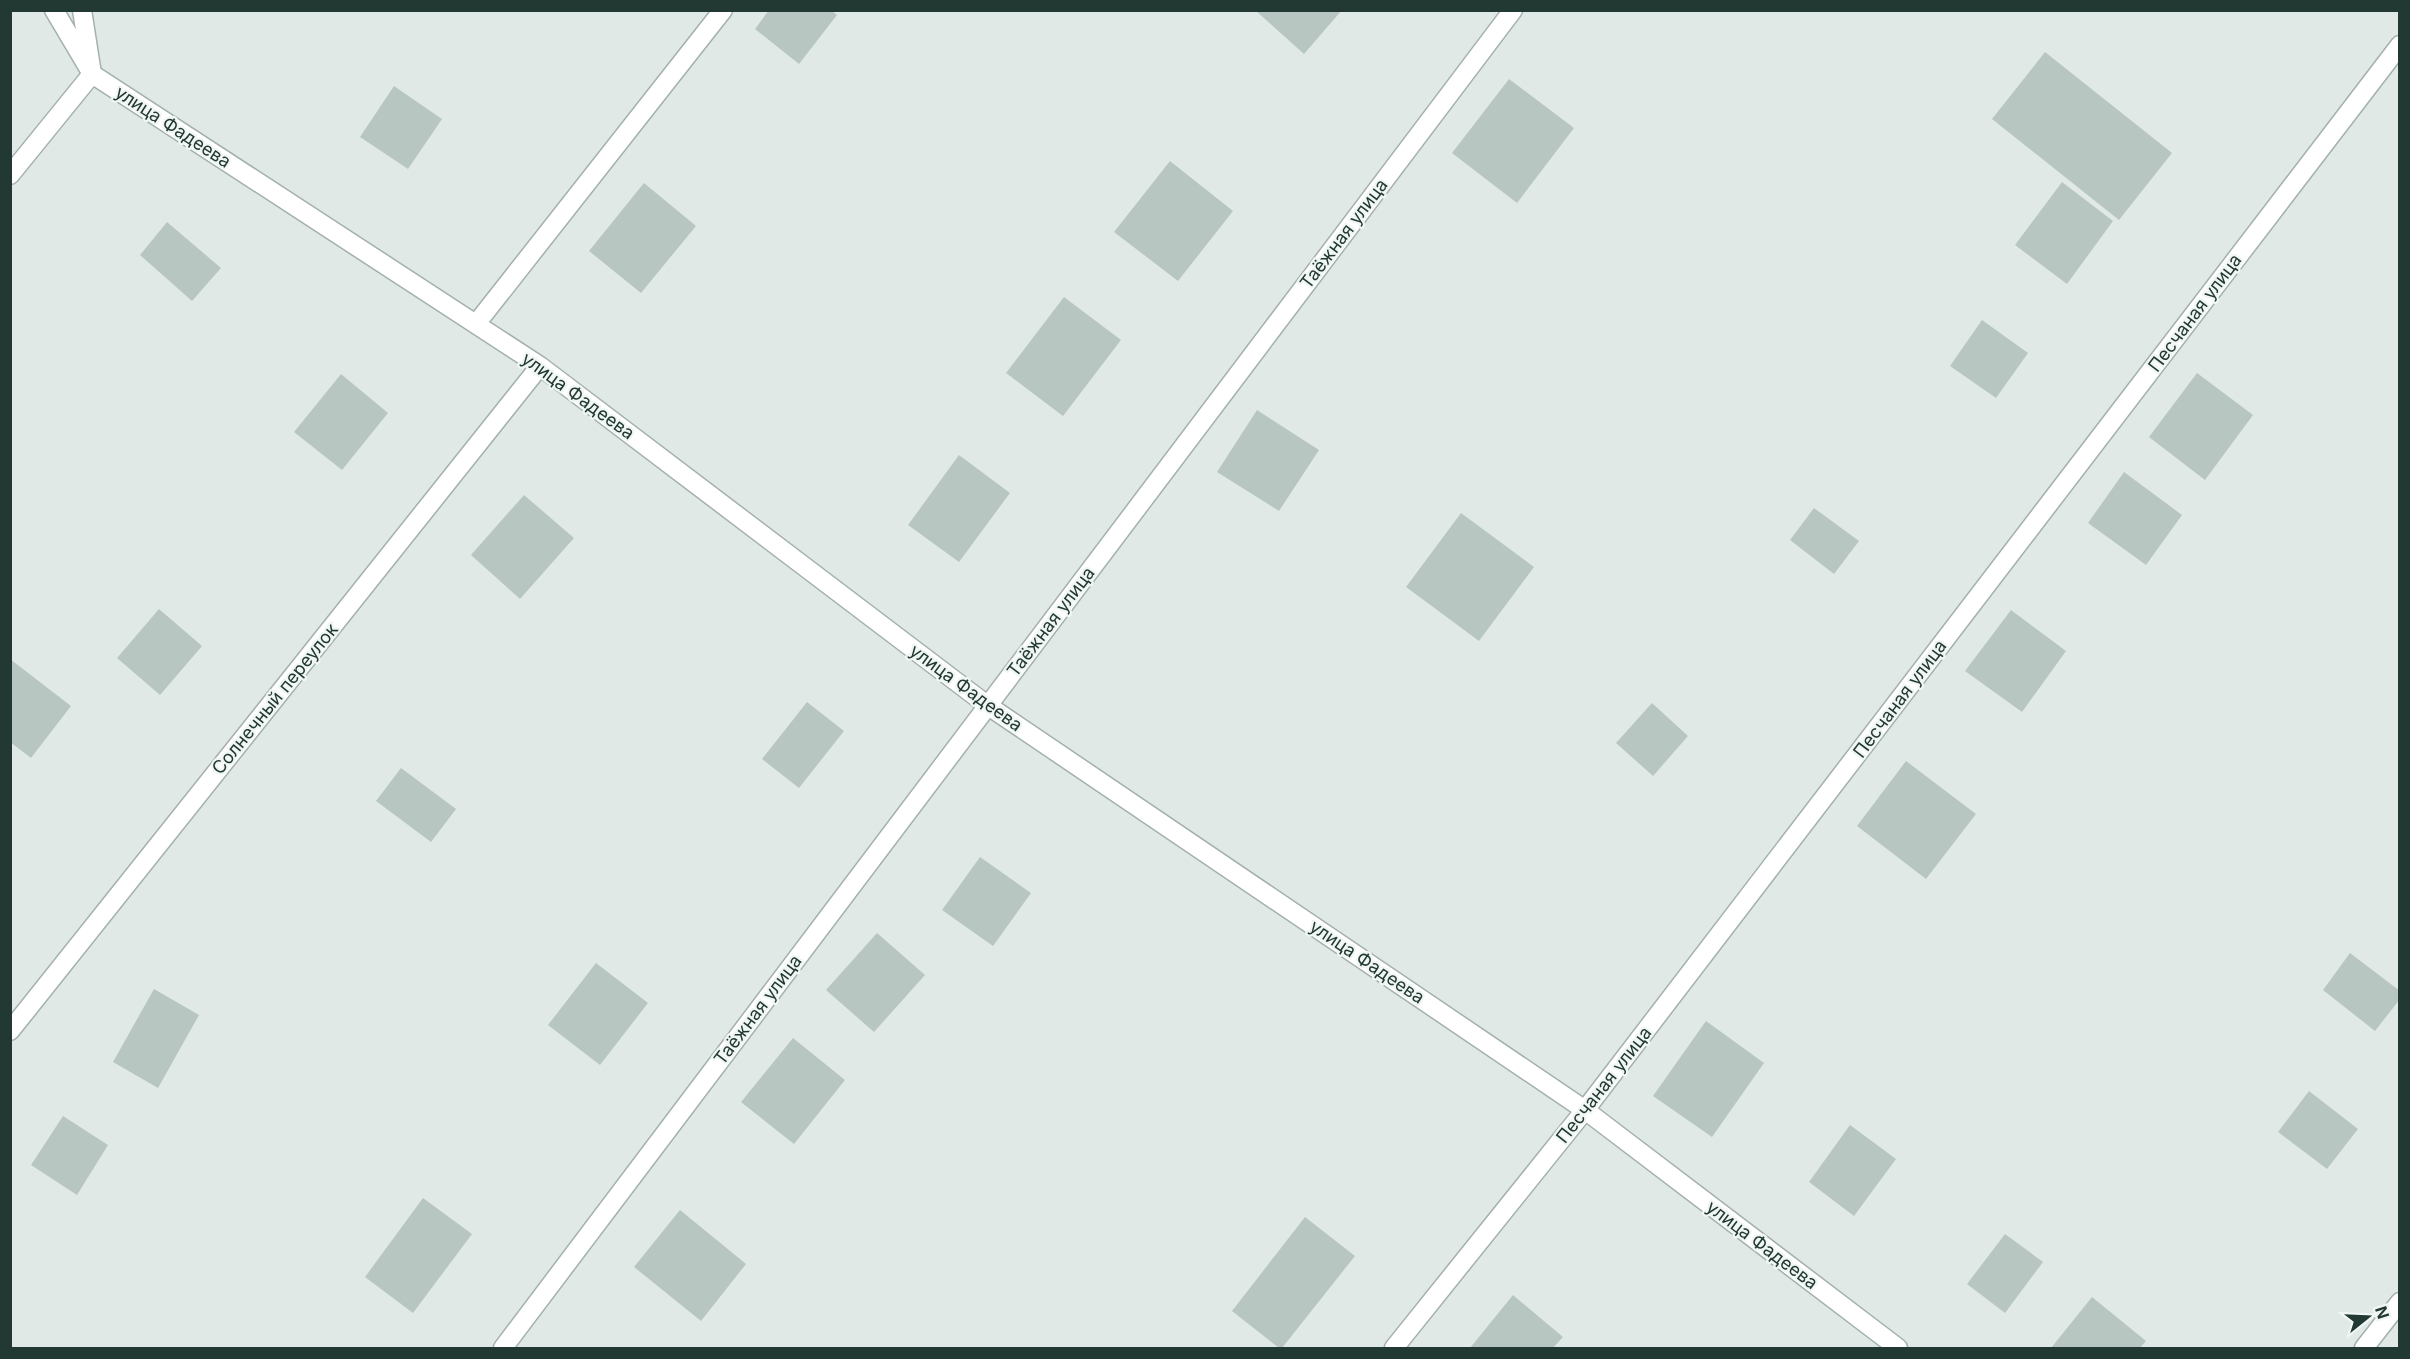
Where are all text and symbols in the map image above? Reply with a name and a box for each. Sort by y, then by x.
street label: улица Фадеева [111,81,235,172]
street label: Таёжная улица [1295,175,1392,293]
street label: Песчаная улица [2144,250,2246,376]
street label: улица Фадеева [518,348,639,443]
street label: Таёжная улица [1002,563,1099,681]
street label: Солнечный переулок [207,619,342,778]
street label: Песчаная улица [1849,636,1951,762]
street label: улица Фадеева [906,640,1027,735]
street label: улица Фадеева [1306,915,1429,1008]
street label: Таёжная улица [709,951,806,1069]
street label: Песчаная улица [1552,1022,1656,1147]
street label: улица Фадеева [1703,1196,1822,1293]
north arrow [2338,1287,2398,1347]
text: N [2371,1303,2394,1321]

